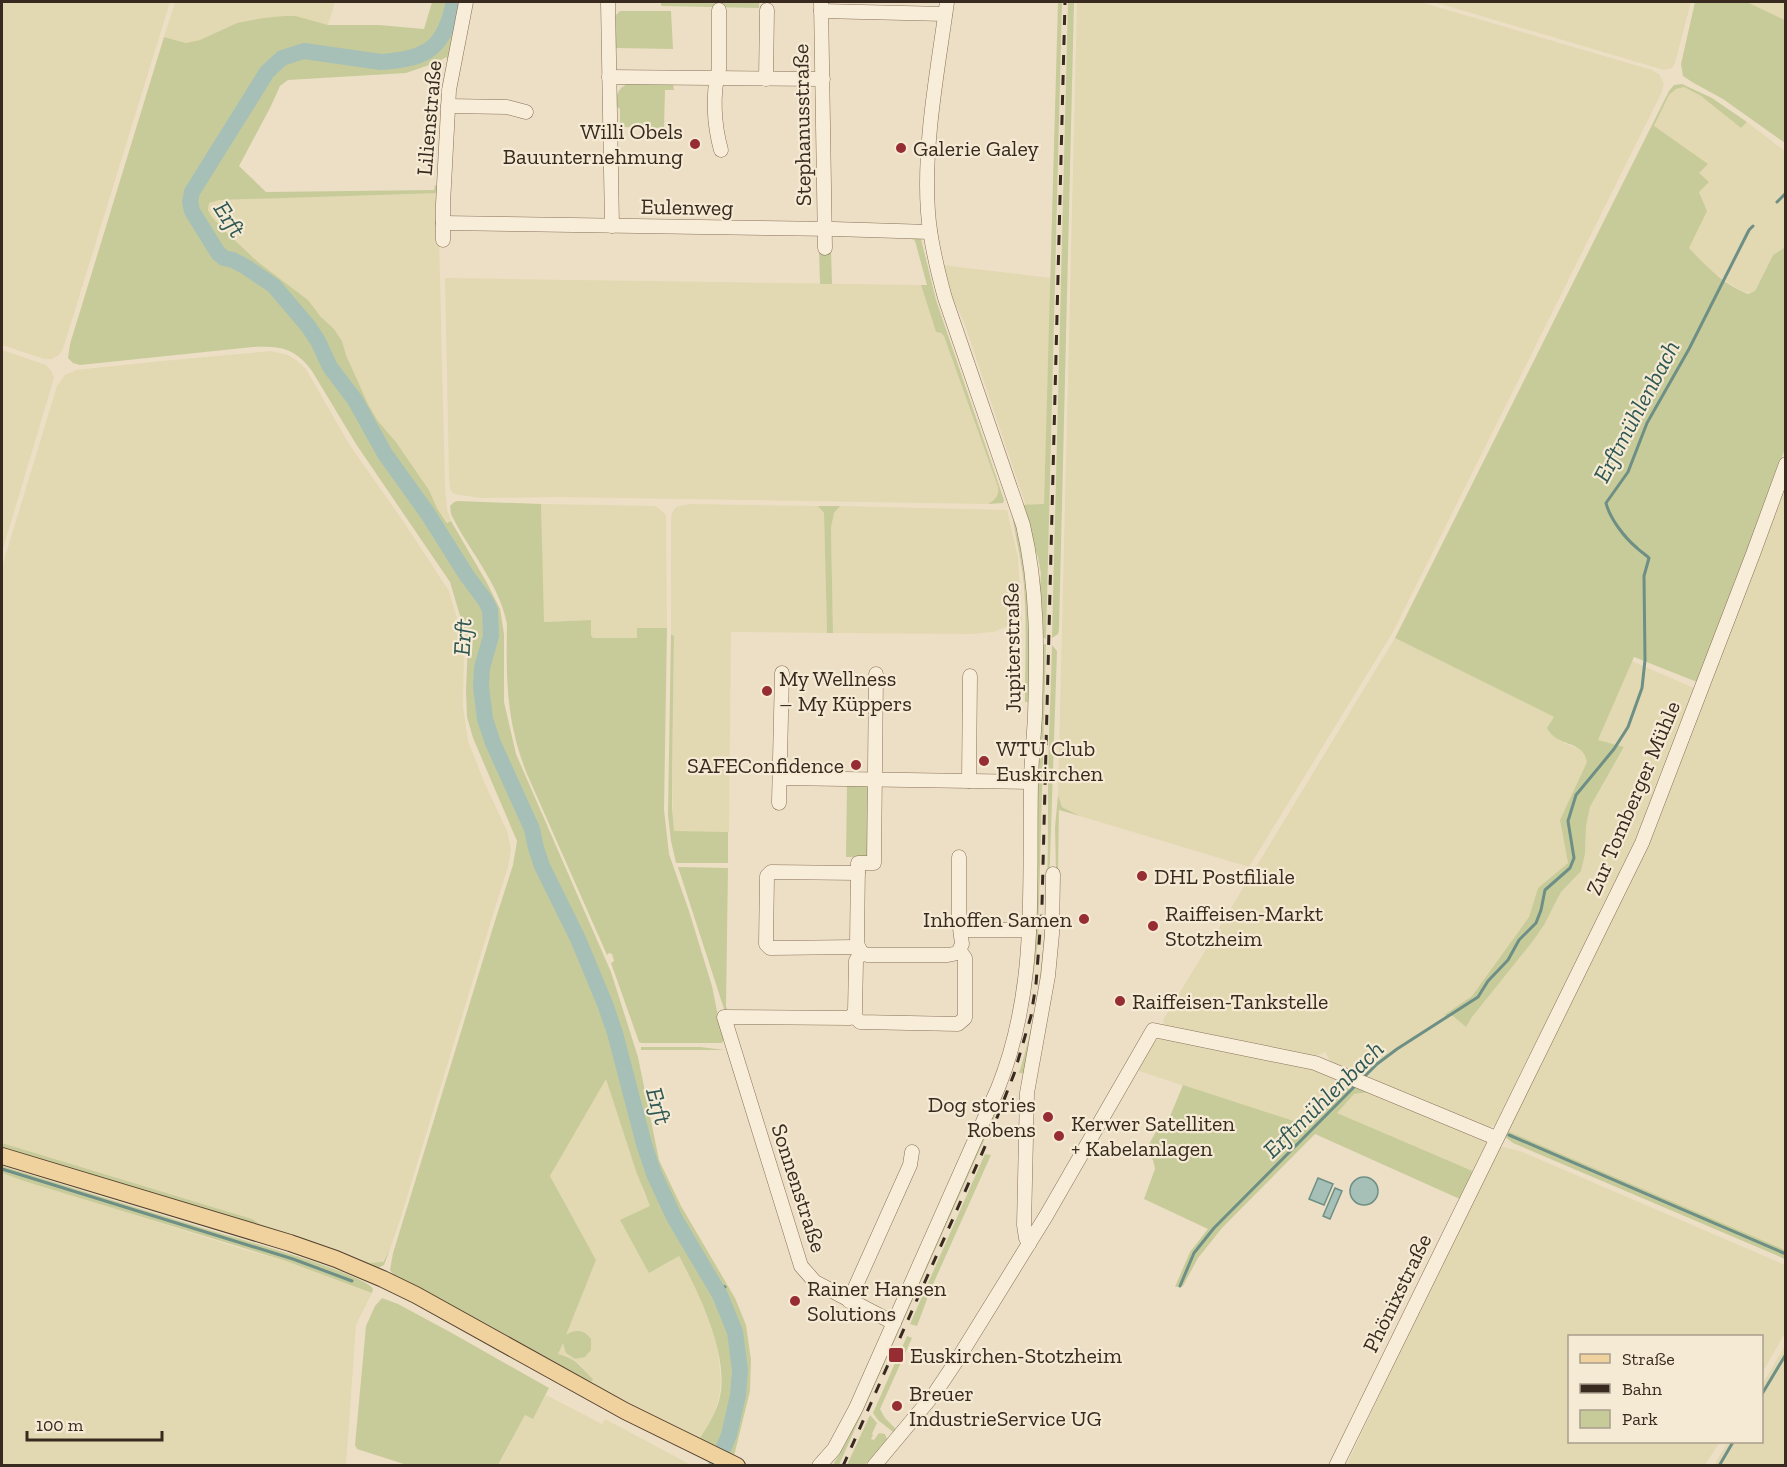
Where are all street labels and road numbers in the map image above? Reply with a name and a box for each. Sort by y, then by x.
street label: Stephanusstraße [787,44,817,206]
street label: Lilienstraße [411,59,447,177]
street label: Eulenweg [640,193,734,221]
street label: Jupiterstraße [997,583,1027,713]
street label: Zur Tomberger Mühle [1580,697,1686,899]
street label: Sonnenstraße [766,1120,832,1256]
street label: Phönixstraße [1357,1229,1437,1357]

